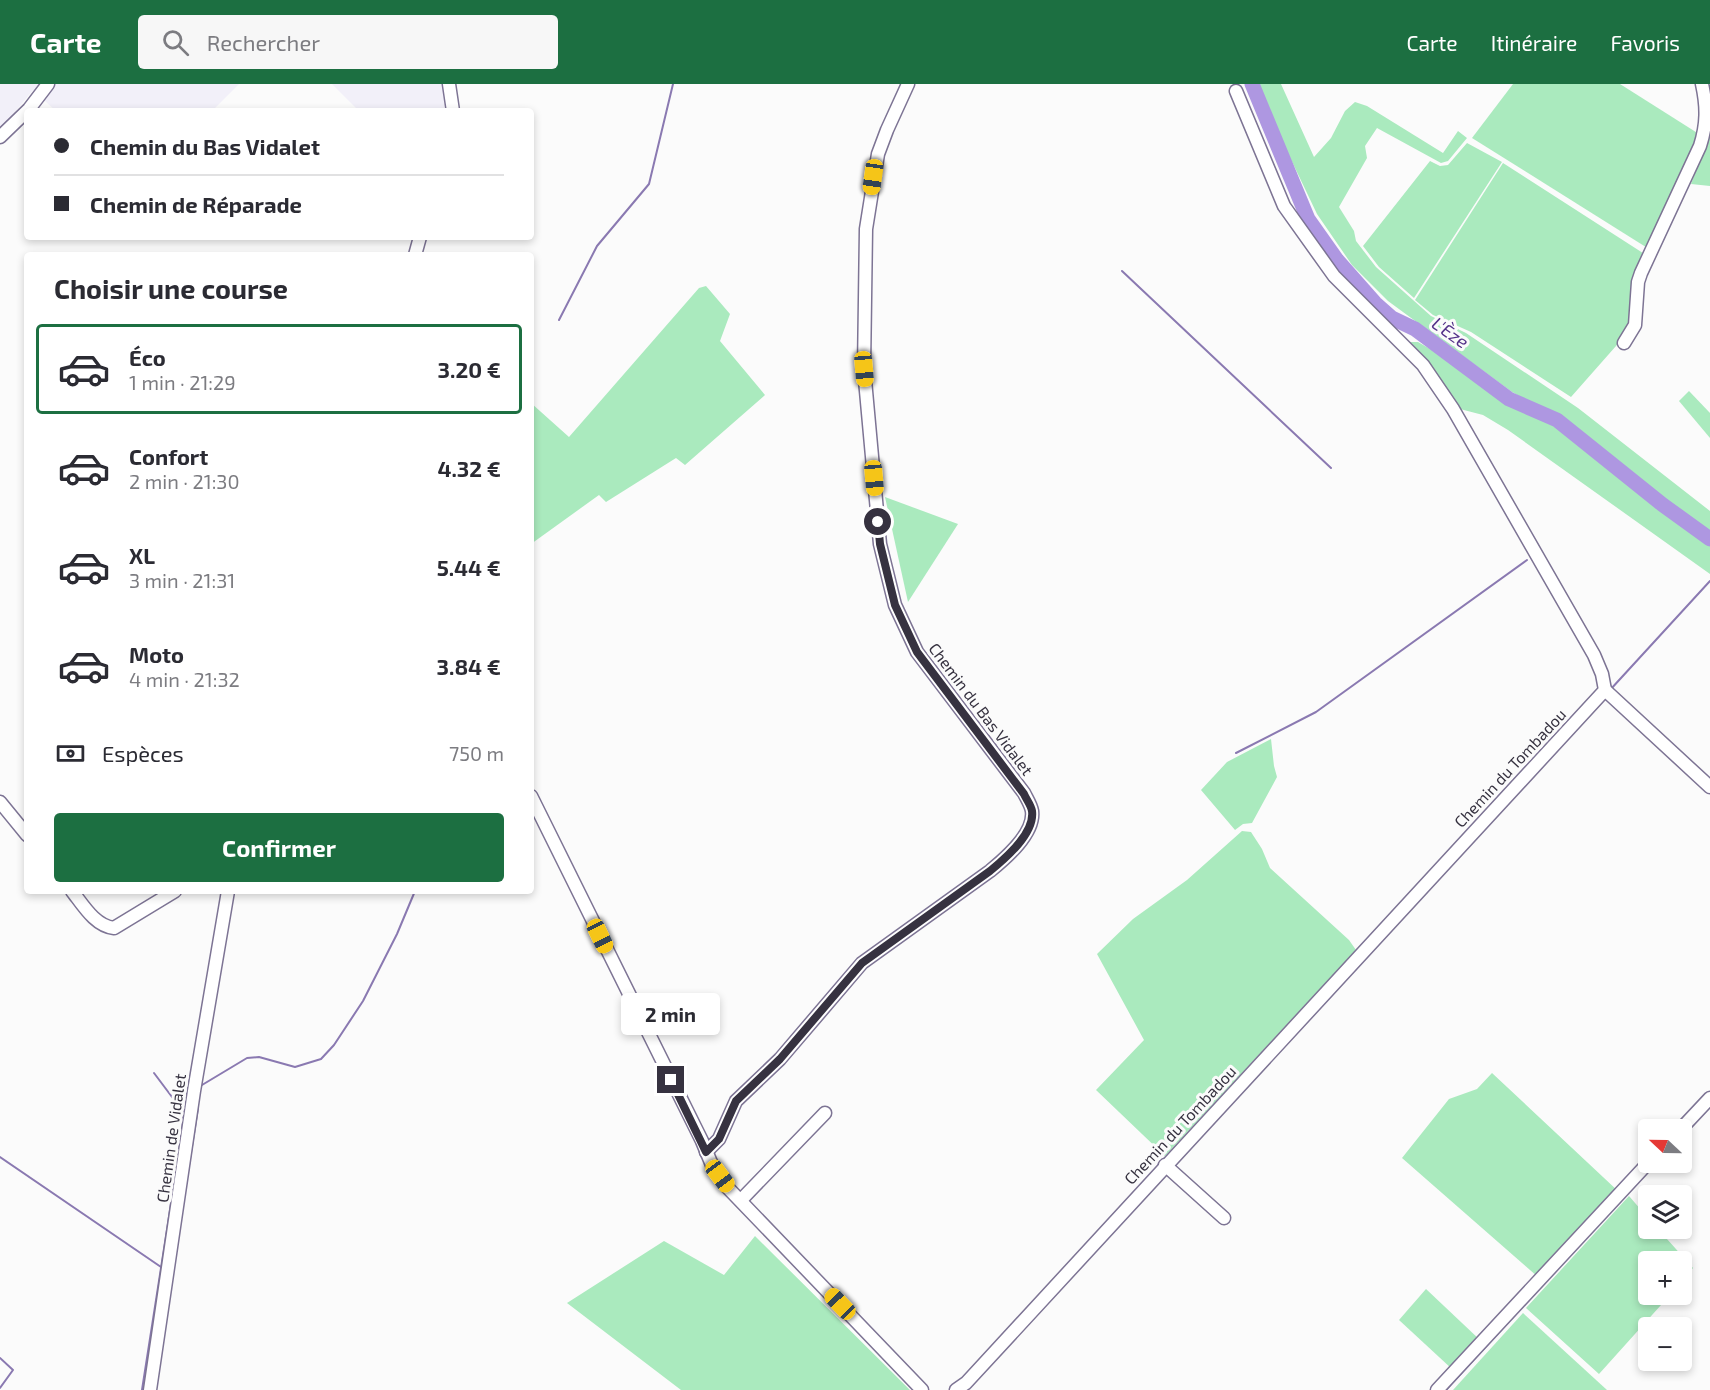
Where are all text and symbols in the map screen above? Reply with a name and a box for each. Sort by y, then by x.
search box [138,15,558,69]
text: Carte [30,25,102,59]
icon: search [159,26,192,59]
text: Rechercher [207,29,320,55]
text: Carte [1406,30,1458,55]
text: Itinéraire [1491,30,1577,55]
text: Favoris [1610,30,1680,55]
text: Chemin du Bas Vidalet [90,133,320,159]
car [862,158,884,196]
text: Chemin de Réparade [90,191,302,217]
text: Choisir une course [54,272,288,304]
water label: L'Èze [1428,312,1474,353]
icon: car [57,342,111,396]
text: Éco [129,344,166,370]
car [853,350,875,388]
text: 3.20 € [438,356,501,382]
text: 1 min · 21:29 [129,370,236,394]
icon: car [57,441,111,495]
text: Confort [129,443,208,469]
text: 4.32 € [437,455,501,481]
car [863,459,885,497]
text: 2 min · 21:30 [129,469,240,493]
route start [864,508,891,535]
icon: car [57,540,111,594]
text: XL [129,542,155,568]
text: 5.44 € [437,554,501,580]
text: 3 min · 21:31 [129,568,235,592]
icon: car [57,639,111,693]
street label: Chemin du Bas Vidalet [925,639,1037,779]
text: Moto [129,641,184,667]
text: 3.84 € [437,653,501,679]
text: 4 min · 21:32 [129,667,240,691]
street label: Chemin du Tombadou [1450,704,1570,831]
icon: cash [54,737,87,770]
text: Espèces [102,740,184,766]
text: 750 m [449,741,504,765]
button: Confirmer [54,813,504,882]
car [584,916,616,956]
callout: 2 min [622,993,720,1035]
text: 2 min [645,1002,696,1026]
street label: Chemin du Tombadou [1120,1061,1240,1188]
route end [657,1066,684,1093]
street label: Chemin de Vidalet [152,1072,189,1204]
north arrow [1638,1119,1692,1173]
map controls [1638,1119,1692,1371]
car [702,1156,738,1196]
button: layers [1638,1185,1692,1239]
button: + [1638,1251,1692,1305]
car [821,1285,859,1323]
button: − [1638,1317,1692,1371]

